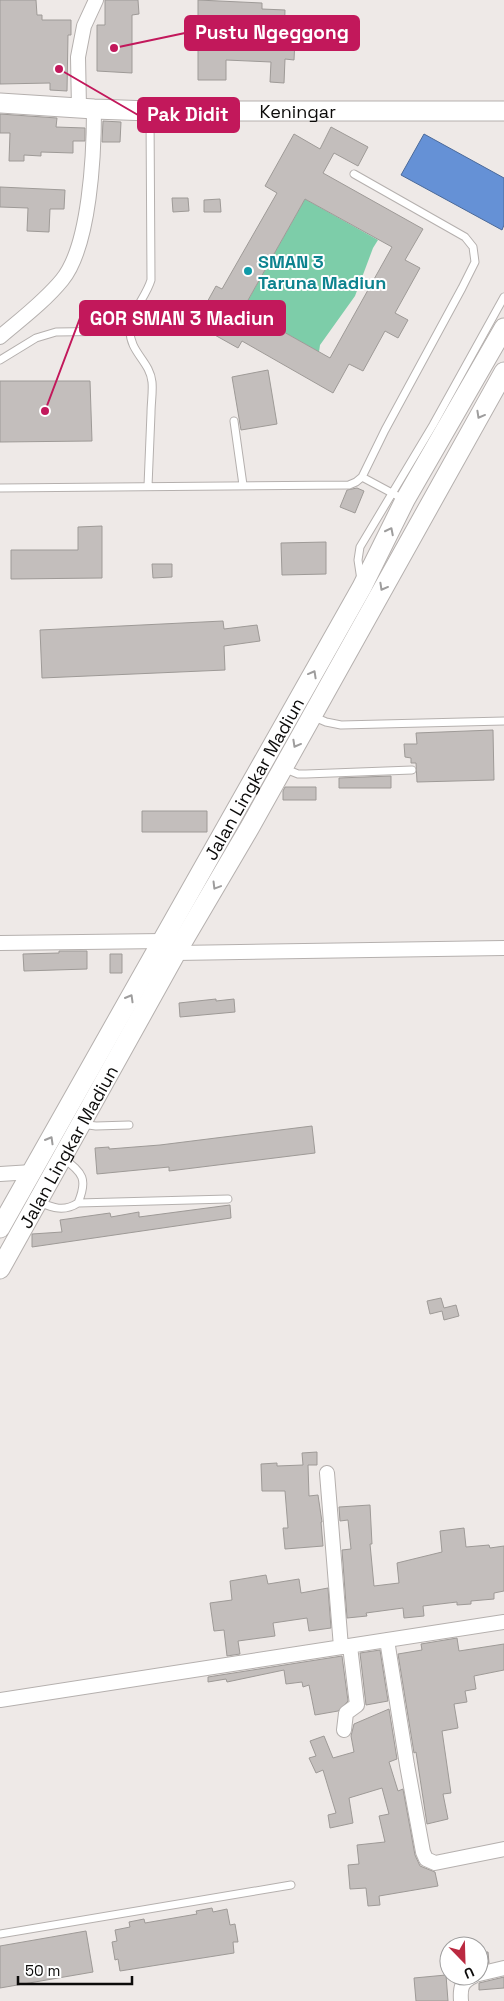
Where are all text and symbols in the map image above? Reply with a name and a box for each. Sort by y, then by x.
callout: Pustu Ngeggong [185,16,359,50]
text: Pustu Ngeggong [195,20,349,45]
callout: Pak Didit [138,98,239,132]
street label: Keningar [260,100,336,123]
text: Pak Didit [147,102,229,127]
place label: SMAN 3 Taruna Madiun [258,250,386,294]
marker: SMAN 3 Taruna Madiun [242,265,254,277]
callout: GOR SMAN 3 Madiun [80,301,285,335]
text: GOR SMAN 3 Madiun [90,306,274,331]
one-way arrow [476,409,486,418]
one-way arrow [384,527,394,536]
one-way arrow [379,582,389,591]
one-way arrow [307,670,317,679]
street label: Jalan Lingkar Madiun [199,693,309,864]
one-way arrow [292,739,302,748]
one-way arrow [212,880,222,889]
one-way arrow [124,995,134,1004]
street label: Jalan Lingkar Madiun [14,1061,123,1232]
one-way arrow [44,1136,54,1145]
north arrow [439,1936,489,1986]
scale bar [18,1954,131,1986]
text: 50 m [25,1961,60,1980]
text: U [461,1963,477,1983]

